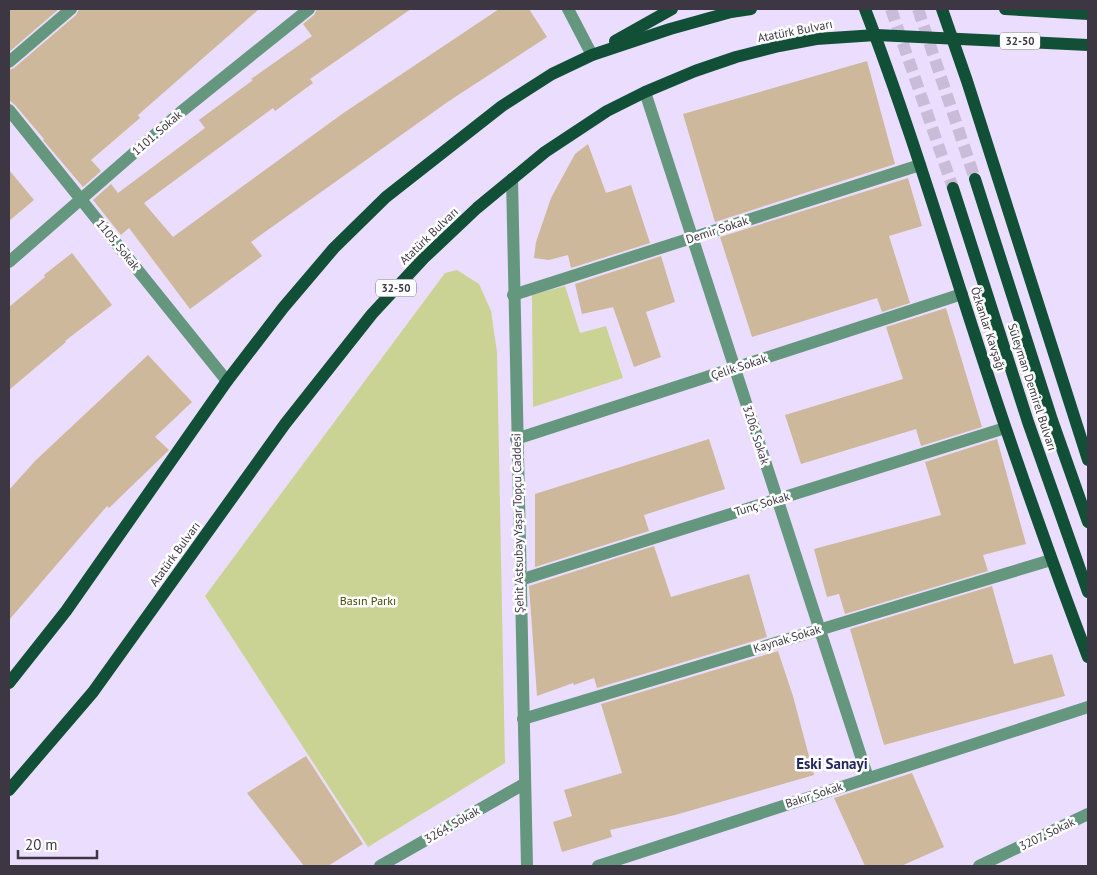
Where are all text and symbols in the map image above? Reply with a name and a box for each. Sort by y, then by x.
street label: Atatürk Bulvarı [756,16,834,45]
road number: 32-50 [1000,32,1040,49]
street label: 1101. Sokak [129,107,185,158]
street label: Atatürk Bulvarı [396,204,461,267]
street label: Demir Sokak [684,212,750,247]
street label: 1105. Sokak [93,216,144,273]
road number: 32-50 [376,280,416,296]
street label: Özkanlar Kavşağı [968,285,1009,373]
street label: Süleyman Demirel Bulvarı [1005,321,1060,452]
street label: Çelik Sokak [709,350,769,383]
street label: 3206. Sokak [740,403,773,467]
street label: Şehit Astsubay Yaşar Topçu Caddesi [508,433,527,613]
street label: Tunç Sokak [732,488,792,519]
street label: Atatürk Bulvarı [146,519,203,589]
park label: Basın Parkı [340,593,396,608]
street label: Kaynak Sokak [751,621,823,656]
district label: Eski Sanayi [796,754,868,773]
street label: Bakır Sokak [783,778,845,811]
street label: 3264. Sokak [421,803,482,846]
street label: 3207. Sokak [1017,814,1077,853]
scale bar [18,828,96,860]
text: 20 m [25,835,58,854]

